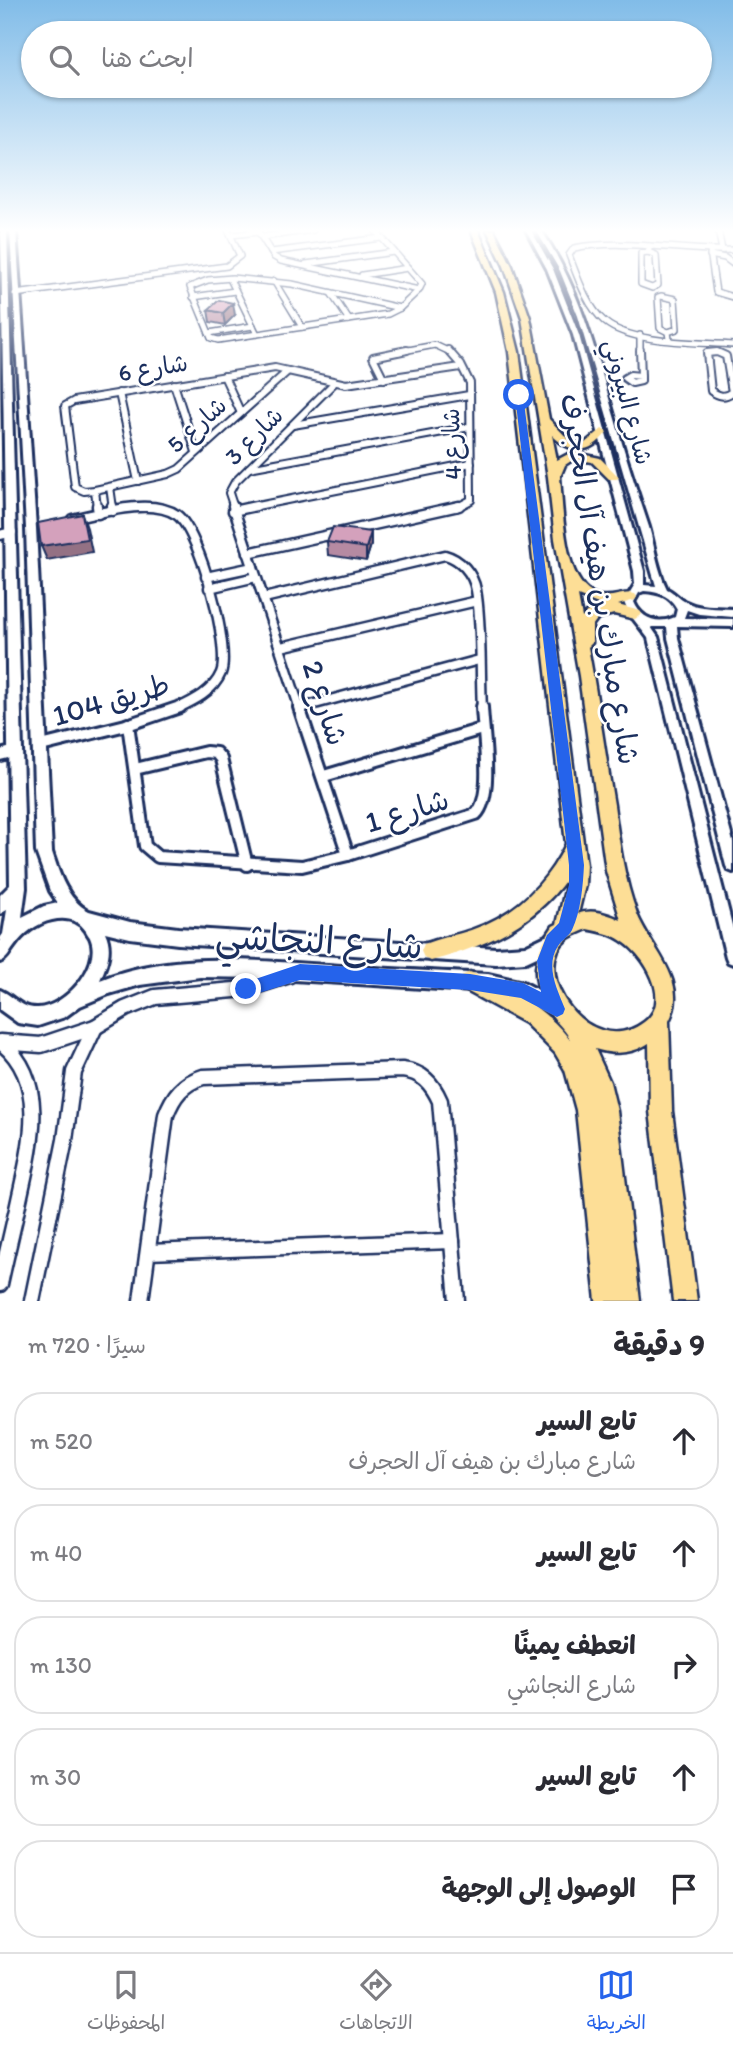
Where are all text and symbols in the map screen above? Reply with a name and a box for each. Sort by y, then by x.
search box [21,21,712,98]
icon: search [45,41,83,79]
text: ابحث هنا [101,42,194,74]
street label: شارع البيروني [591,336,659,470]
street label: شارع 6 [116,348,190,390]
route start [503,379,534,410]
street label: شارع 5 [161,390,234,461]
street label: شارع مبارك بن هيف آل الحجرف [550,391,648,768]
street label: شارع 3 [218,400,291,473]
street label: شارع 4 [436,408,470,480]
street label: شارع 2 [292,656,357,751]
street label: طريق 104 [48,665,174,734]
street label: شارع 1 [361,780,454,844]
street label: شارع النجاشي [214,913,424,977]
route end [230,973,261,1004]
text: 9 دقيقة [613,1326,705,1363]
text: سيرًا · 720 m [28,1331,146,1359]
text: تابع السير [538,1405,636,1437]
icon: ahead [665,1422,703,1460]
text: 520 m [30,1427,93,1455]
text: شارع مبارك بن هيف آل الحجرف [348,1447,636,1475]
icon: ahead [665,1534,703,1572]
text: تابع السير [538,1536,636,1568]
text: 40 m [30,1539,83,1567]
text: انعطف يمينًا [514,1629,636,1661]
icon: right [665,1646,703,1684]
text: 130 m [30,1651,92,1679]
text: شارع النجاشي [507,1671,636,1699]
icon: ahead [665,1758,703,1796]
text: تابع السير [538,1760,636,1792]
text: 30 m [30,1763,81,1791]
icon: arrive [665,1870,703,1908]
text: الوصول إلى الوجهة [442,1872,636,1904]
tab: المحفوظات [87,1966,165,2039]
tab: الاتجاهات [339,1966,413,2039]
tab: الخريطة [587,1966,646,2039]

